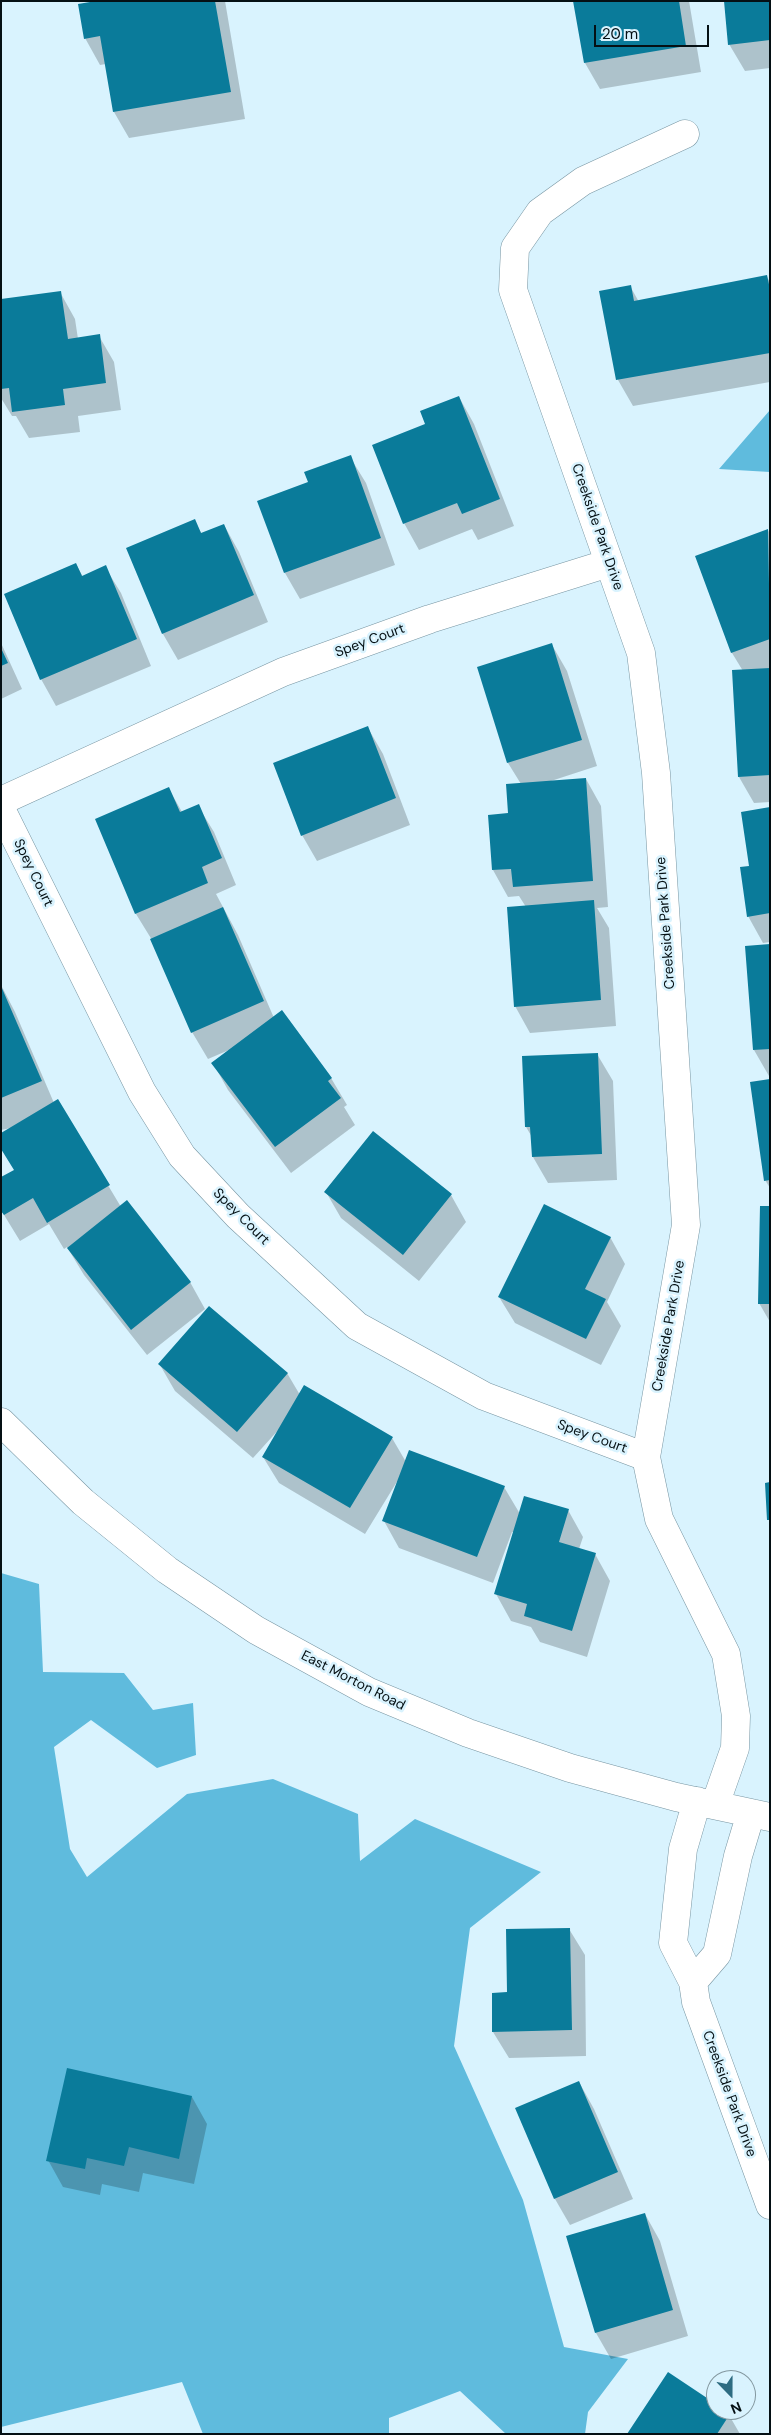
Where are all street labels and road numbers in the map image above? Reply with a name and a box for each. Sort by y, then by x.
street label: Creekside Park Drive [567,461,627,593]
street label: Spey Court [333,621,407,661]
street label: Spey Court [9,836,57,910]
street label: Creekside Park Drive [653,856,679,990]
street label: Spey Court [209,1185,273,1249]
street label: Creekside Park Drive [649,1259,689,1393]
street label: Spey Court [555,1417,629,1457]
street label: East Morton Road [298,1647,408,1715]
street label: Creekside Park Drive [698,2029,760,2159]

